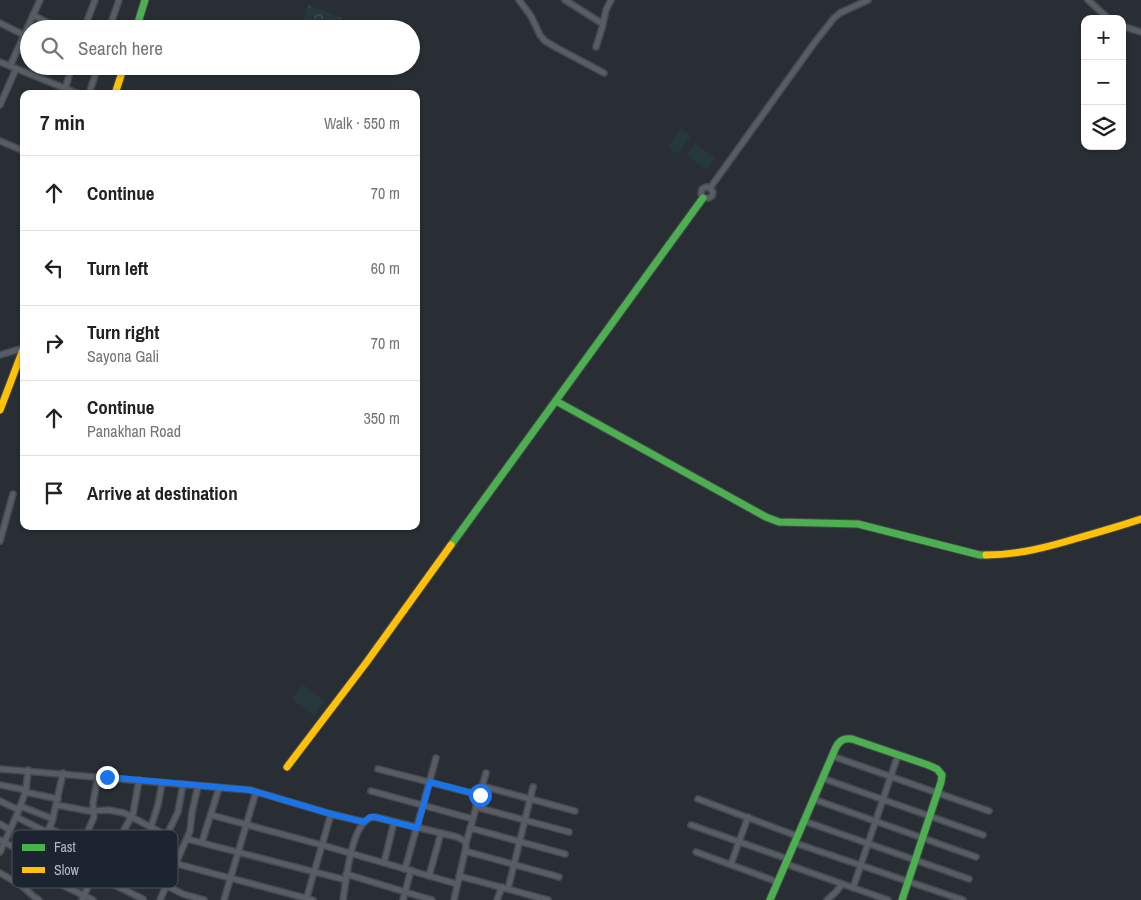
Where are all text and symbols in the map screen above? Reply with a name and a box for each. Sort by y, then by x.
map controls [1081,15,1126,150]
button: + [1081,15,1126,60]
search box [20,20,420,75]
icon: search [38,34,66,62]
text: Search here [78,35,163,61]
button: − [1081,60,1126,105]
button: layers [1081,105,1126,150]
text: 7 min [40,108,85,137]
text: Walk · 550 m [324,112,400,134]
icon: ahead [40,179,68,207]
text: Continue [87,180,155,206]
text: 70 m [371,182,400,204]
icon: left [40,254,68,282]
text: Turn left [87,255,148,281]
text: 60 m [371,257,400,279]
text: Turn right [87,319,159,345]
icon: right [40,329,68,357]
text: 70 m [371,332,400,354]
text: Sayona Gali [87,345,159,367]
text: Continue [87,394,155,420]
icon: ahead [40,404,68,432]
text: 350 m [364,407,400,429]
text: Panakhan Road [87,420,181,442]
icon: arrive [40,479,68,507]
text: Arrive at destination [87,480,238,506]
route end [96,766,119,789]
route start [469,784,492,807]
legend [12,830,178,888]
text: Fast [54,838,76,856]
text: Slow [54,861,80,879]

